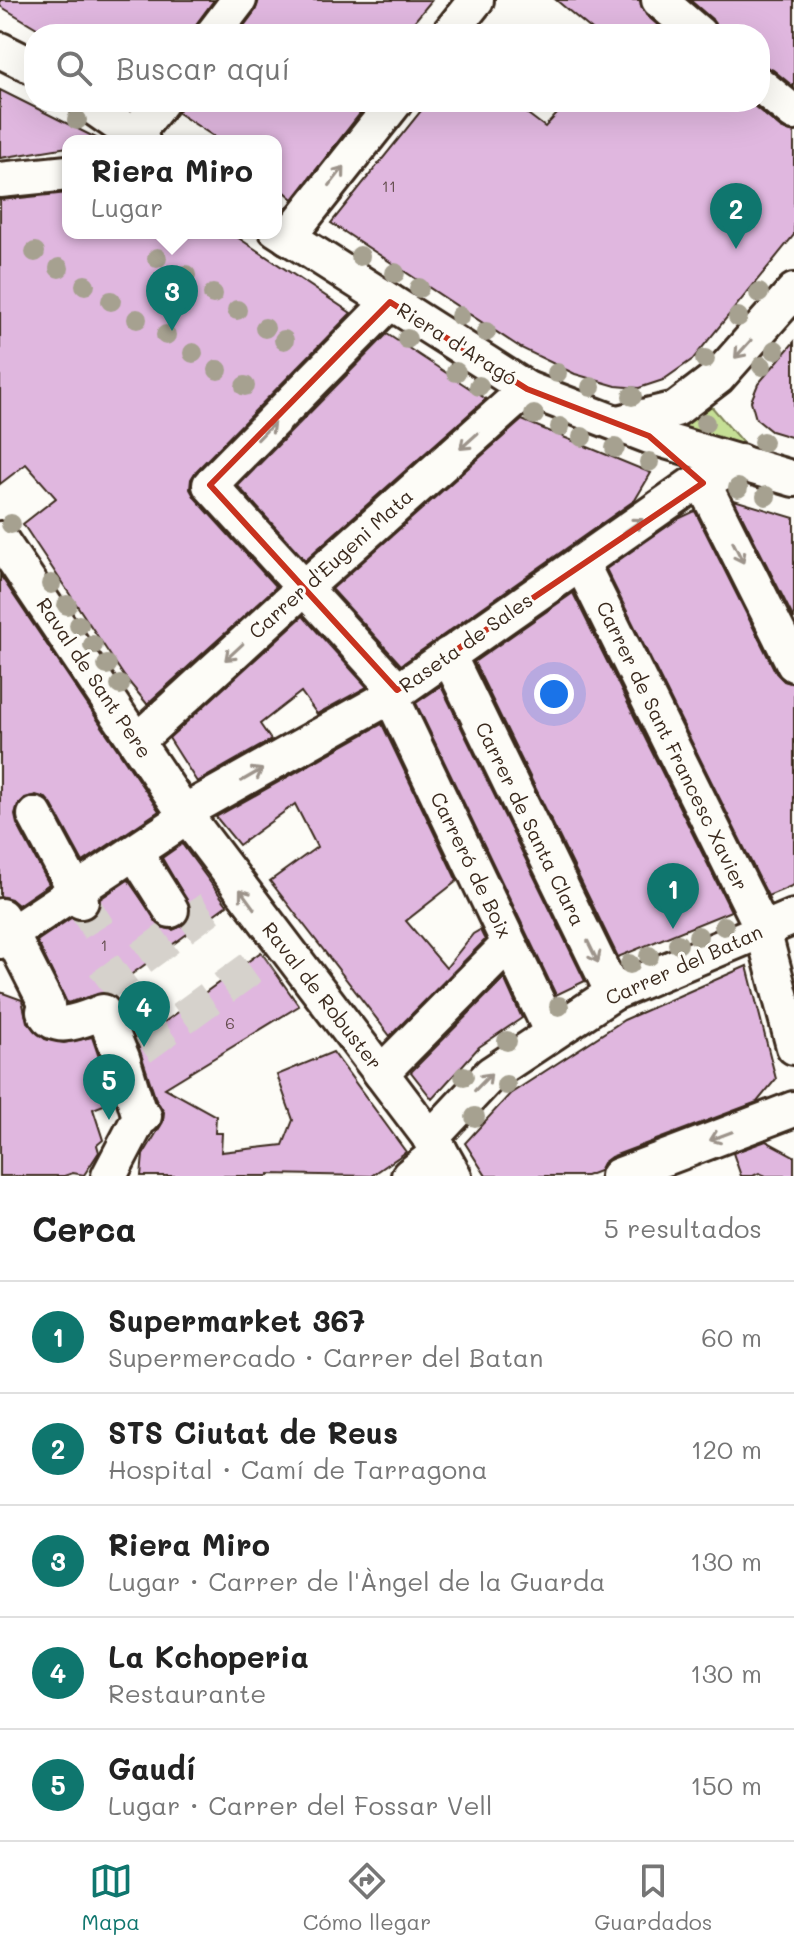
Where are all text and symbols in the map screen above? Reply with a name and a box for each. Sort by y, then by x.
search box [24,24,770,112]
icon: search [52,46,96,90]
text: Buscar aquí [116,48,290,88]
popup [62,135,282,239]
text: Riera Miro [91,150,253,190]
one-way arrow [328,166,345,187]
house number: 11 [382,175,396,196]
pin: 2 [710,183,762,249]
text: Lugar [91,190,163,224]
pin: 3 [146,265,198,331]
street label: Riera d'Aragó [392,296,523,391]
one-way arrow [734,339,752,359]
one-way arrow [256,421,275,441]
one-way arrow [459,431,479,449]
street label: Carrer d'Eugeni Mata [243,483,418,644]
one-way arrow [622,518,644,534]
one-way arrow [731,540,746,564]
street label: Raseta de Sales [394,586,537,698]
street label: Raval de Sant Pere [31,592,158,763]
street label: Carrer de Sant Francesc Xavier [591,597,754,895]
one-way arrow [224,643,244,662]
your location [534,674,574,714]
street label: Carrer de Santa Clara [470,717,592,930]
one-way arrow [240,767,263,783]
street label: Carreró de Boix [425,787,519,942]
pin: 1 [647,863,699,929]
one-way arrow [239,889,256,910]
street label: Raval de Robuster [257,916,389,1075]
street label: Carrer del Batan [601,918,766,1010]
house number: 1 [100,934,108,955]
one-way arrow [585,939,601,963]
pin: 4 [118,981,170,1047]
house number: 6 [225,1012,235,1033]
pin: 5 [83,1054,135,1120]
one-way arrow [474,1072,493,1092]
one-way arrow [709,1130,734,1144]
text: Cerca [32,1206,136,1251]
text: 5 resultados [604,1211,762,1245]
text: Supermarket 367 [108,1300,365,1340]
text: 1 [52,1320,64,1354]
text: 60 m [701,1320,762,1354]
text: Supermercado · Carrer del Batan [108,1340,543,1374]
text: STS Ciutat de Reus [108,1412,398,1452]
text: 2 [51,1432,65,1466]
text: 120 m [691,1432,762,1466]
text: Hospital · Camí de Tarragona [108,1452,488,1486]
text: Riera Miro [108,1524,270,1564]
text: 3 [50,1544,66,1578]
text: 130 m [690,1544,762,1578]
text: Lugar · Carrer de l'Àngel de la Guarda [108,1564,606,1598]
text: La Kchoperia [108,1636,309,1676]
text: 4 [50,1656,66,1690]
text: 130 m [690,1656,762,1690]
text: Restaurante [108,1676,266,1710]
text: Gaudí [108,1748,196,1788]
text: 5 [50,1768,66,1802]
text: 150 m [690,1768,762,1802]
text: Lugar · Carrer del Fossar Vell [108,1788,493,1822]
tab: Mapa [81,1859,140,1936]
tab: Cómo llegar [303,1859,431,1936]
tab: Guardados [594,1859,713,1936]

